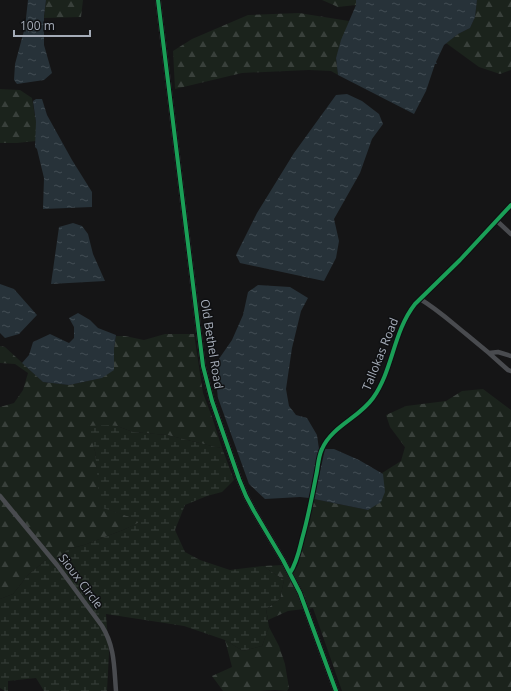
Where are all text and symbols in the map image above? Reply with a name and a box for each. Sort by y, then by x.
scale bar [14,12,90,38]
text: 100 m [20,17,55,34]
street label: Old Bethel Road [197,298,227,390]
street label: Tallokas Road [358,315,402,393]
street label: Sioux Circle [55,550,107,612]

